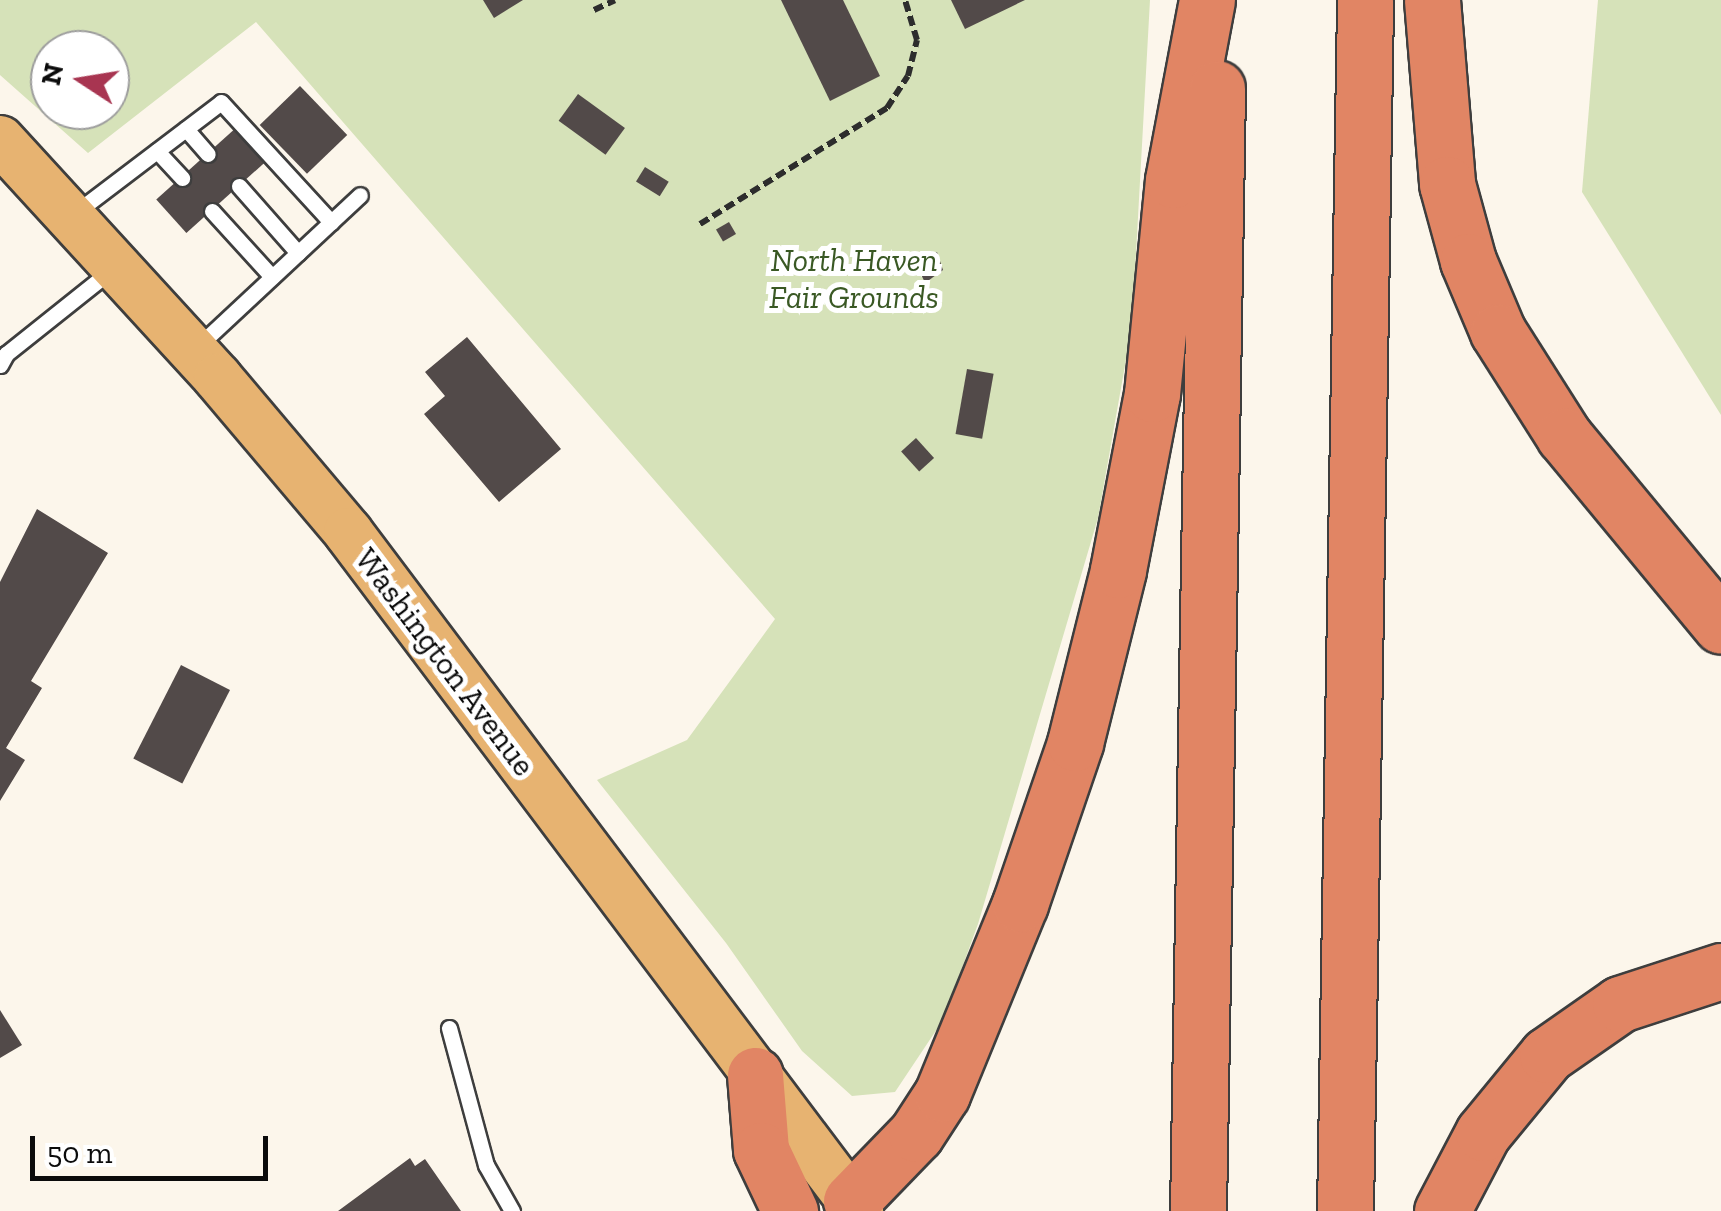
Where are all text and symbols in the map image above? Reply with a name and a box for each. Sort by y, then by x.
north arrow [30,30,130,130]
text: N [34,60,70,88]
park label: North Haven Fair Grounds [769,242,939,317]
street label: Washington Avenue [347,540,543,784]
scale bar [35,1116,272,1178]
text: 50 m [47,1135,112,1171]

